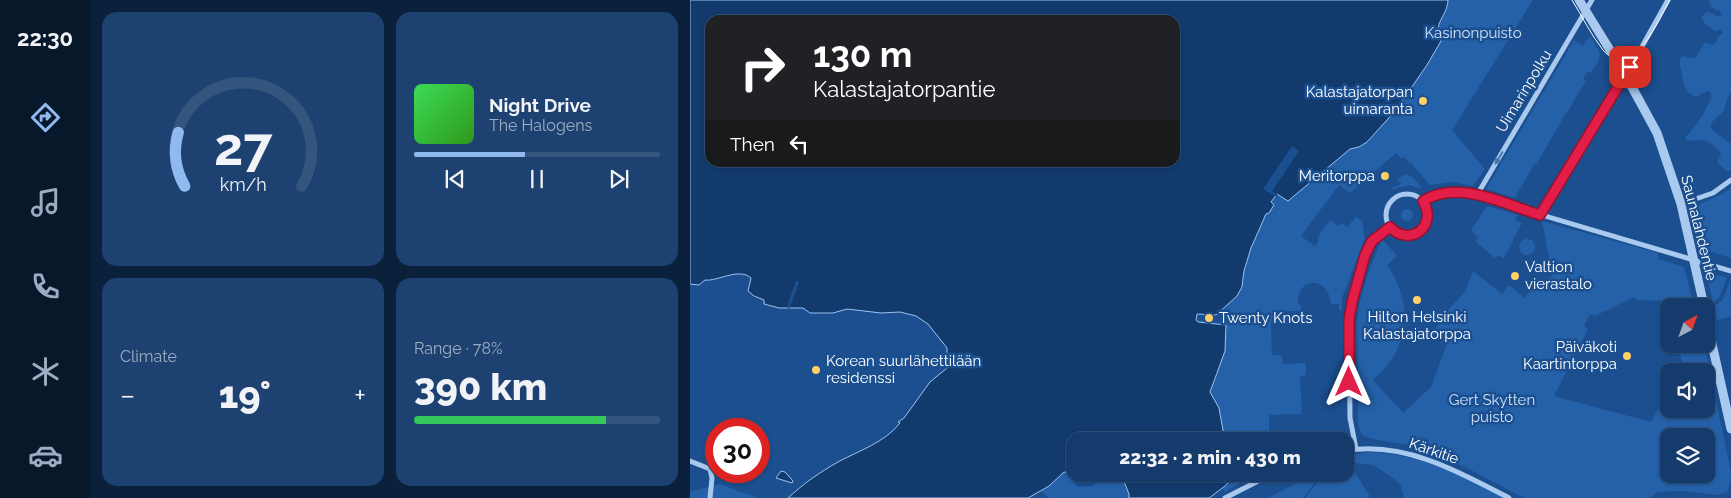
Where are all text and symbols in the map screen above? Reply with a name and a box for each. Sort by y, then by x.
park label: Kasinonpuisto [1424,24,1522,42]
text: 22:30 [17,25,73,51]
text: 130 m [813,34,912,75]
icon: right [730,35,795,100]
street label: Uimarinpolku [1492,46,1556,135]
pin [1609,46,1651,88]
icon: arrive [1616,53,1644,81]
text: Kalastajatorpantie [813,76,995,102]
place label: Kalastajatorpan uimaranta [1306,83,1413,118]
text: Night Drive [489,94,591,116]
marker: Kalastajatorpan uimaranta [1417,95,1429,107]
icon: directions [28,100,63,135]
text: 27 [214,116,273,177]
text: The Halogens [489,116,592,135]
icon: left [785,130,813,158]
text: Then [730,133,775,155]
one-way arrow [1494,152,1503,165]
icon: previous [441,165,469,193]
icon: pause [523,165,551,193]
icon: next [605,165,633,193]
place label: Meritorppa [1299,167,1375,185]
marker: Meritorppa [1379,170,1391,182]
street label: Saunalahdentie [1677,173,1721,283]
text: km/h [219,174,267,195]
icon: music [28,185,63,220]
place label: Valtion vierastalo [1525,258,1592,293]
icon: phone [28,269,63,304]
marker: Valtion vierastalo [1509,270,1521,282]
marker: Hilton Helsinki Kalastajatorppa [1411,294,1423,306]
north arrow [1660,298,1715,352]
map controls [1660,298,1715,483]
place label: Hilton Helsinki Kalastajatorppa [1363,308,1471,343]
place label: Twenty Knots [1219,309,1312,327]
marker: Twenty Knots [1203,312,1215,324]
place label: Päiväkoti Kaartintorppa [1523,338,1617,373]
text: Range · 78% [414,339,502,358]
text: Climate [120,347,177,366]
marker: Päiväkoti Kaartintorppa [1621,350,1633,362]
place label: Korean suurlähettilään residenssi [826,352,981,387]
icon: climate [28,354,63,389]
position arrow [1322,355,1374,407]
button: sound [1660,363,1715,418]
text: 390 km [414,364,547,409]
marker: Korean suurlähettilään residenssi [810,364,822,376]
text: 19° [219,372,271,417]
text: − [120,379,135,412]
text: + [354,379,366,412]
park label: Gert Skytten puisto [1449,391,1535,426]
speed limit sign: 30 [705,418,770,483]
button: layers [1660,428,1715,483]
street label: Kärkitie [1407,434,1461,468]
icon: car [28,438,63,473]
text: 22:32 · 2 min · 430 m [1119,446,1301,468]

